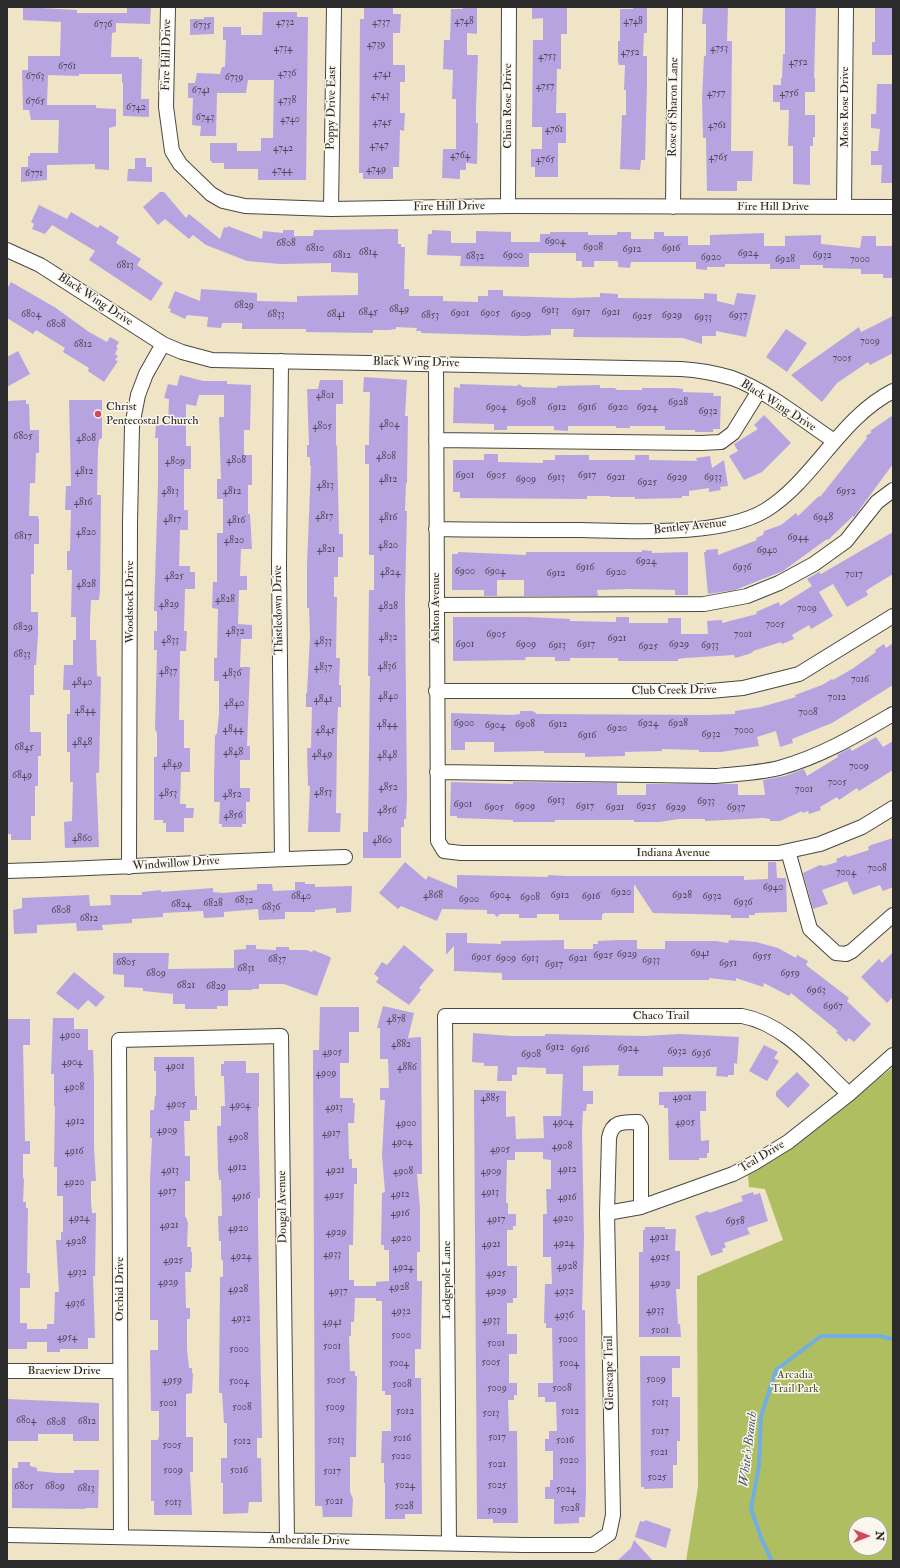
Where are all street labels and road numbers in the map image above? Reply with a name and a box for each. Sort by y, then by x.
street label: Fire Hill Drive [159,19,175,91]
street label: Rose of Sharon Lane [666,57,682,157]
street label: China Rose Drive [501,63,515,149]
street label: Poppy Drive East [324,66,340,150]
street label: Moss Rose Drive [838,66,852,148]
street label: Fire Hill Drive [413,199,485,215]
street label: Fire Hill Drive [737,200,809,214]
street label: Black Wing Drive [55,270,135,330]
street label: Black Wing Drive [373,355,459,371]
street label: Black Wing Drive [738,377,818,435]
street label: Bentley Avenue [653,516,727,538]
street label: Woodstock Drive [123,561,137,643]
street label: Thistledown Drive [271,565,287,655]
street label: Ashton Avenue [429,572,443,644]
street label: Club Creek Drive [631,683,717,699]
street label: Indiana Avenue [636,846,710,860]
street label: Windwillow Drive [132,854,220,874]
street label: Chaco Trail [633,1009,689,1023]
street label: Teal Drive [737,1138,787,1176]
street label: Dougal Avenue [275,1170,291,1244]
street label: Lodgepole Lane [440,1241,454,1319]
street label: Orchid Drive [113,1257,127,1321]
street label: Glenscape Trail [602,1335,618,1411]
street label: Braeview Drive [28,1364,100,1378]
street label: Amberdale Drive [268,1533,350,1549]

